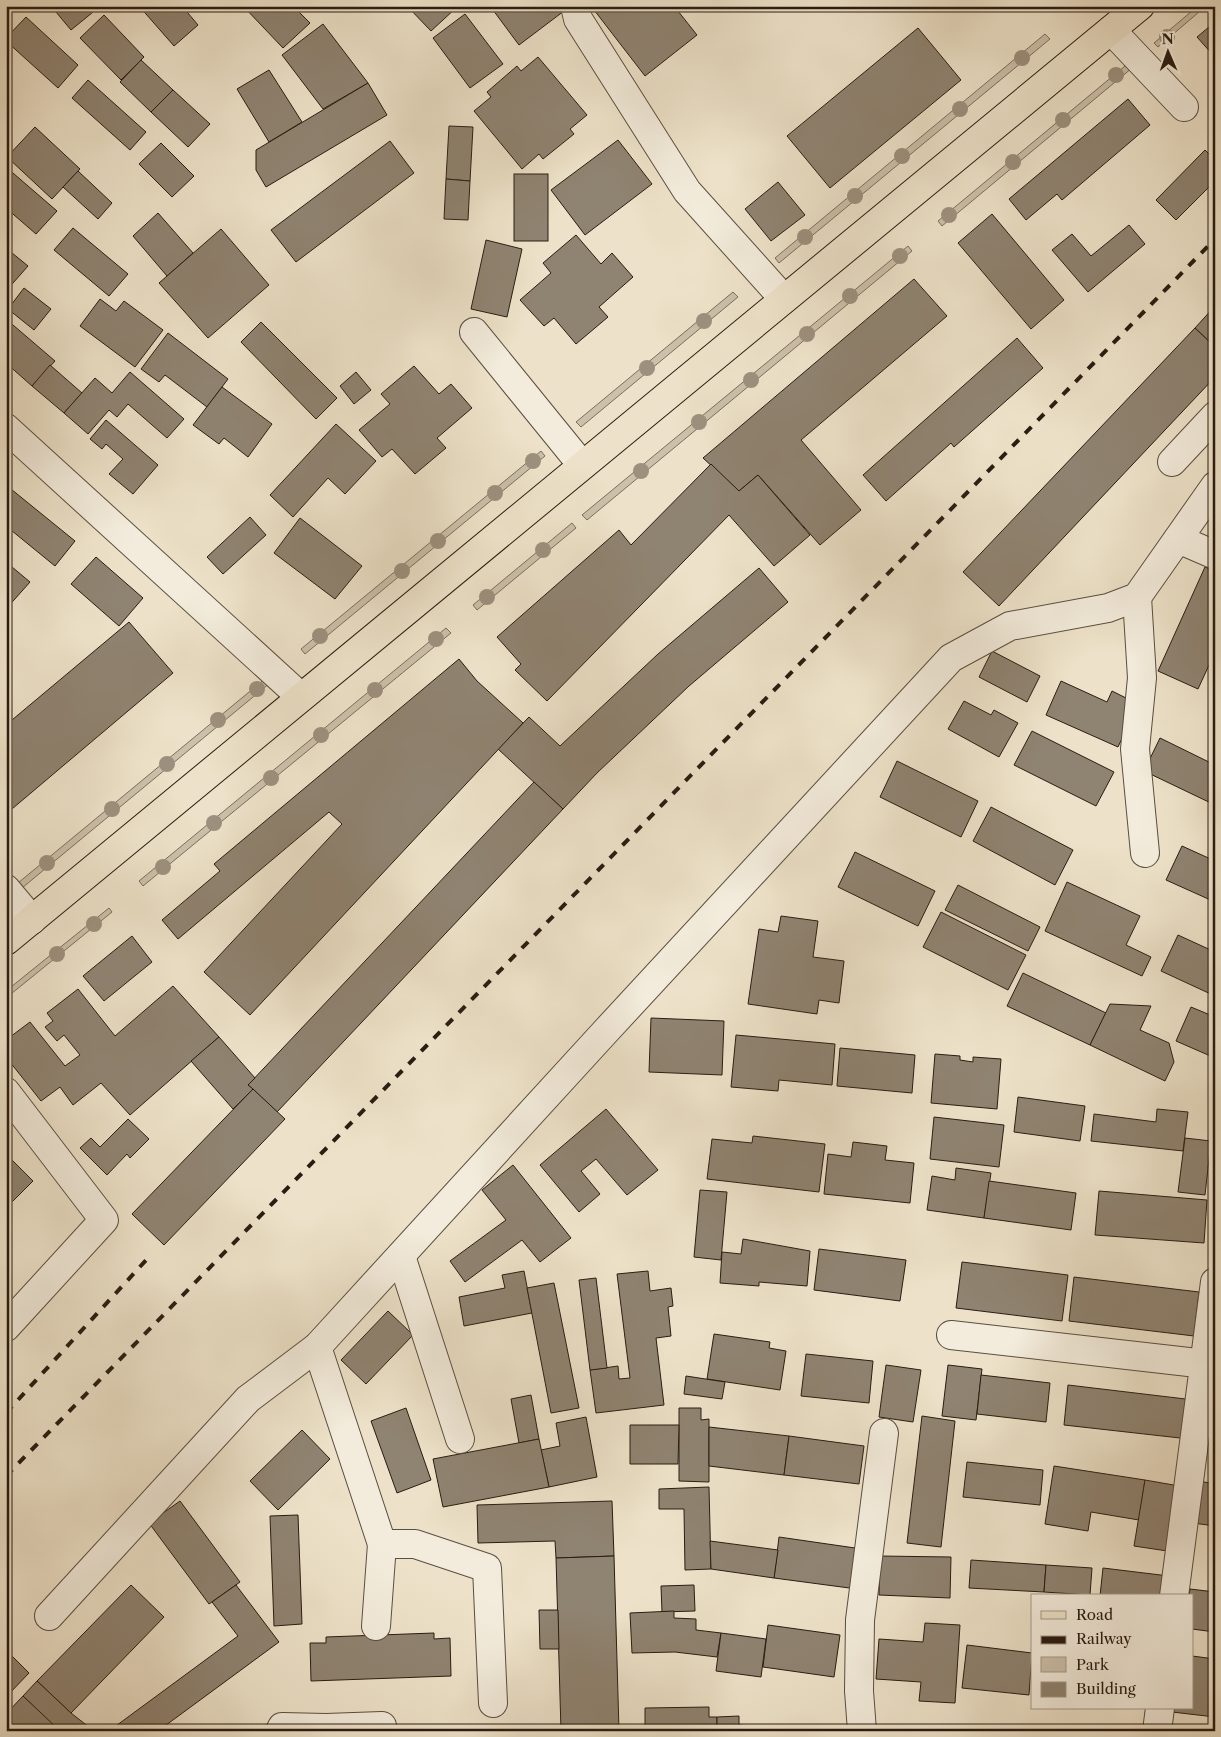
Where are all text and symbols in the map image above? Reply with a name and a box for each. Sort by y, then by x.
north arrow [1144,28,1194,78]
text: N [1161,30,1174,48]
legend [1031,1594,1194,1710]
text: Road [1076,1605,1113,1624]
text: Railway [1076,1629,1132,1648]
text: Park [1076,1655,1110,1674]
text: Building [1076,1679,1136,1698]

